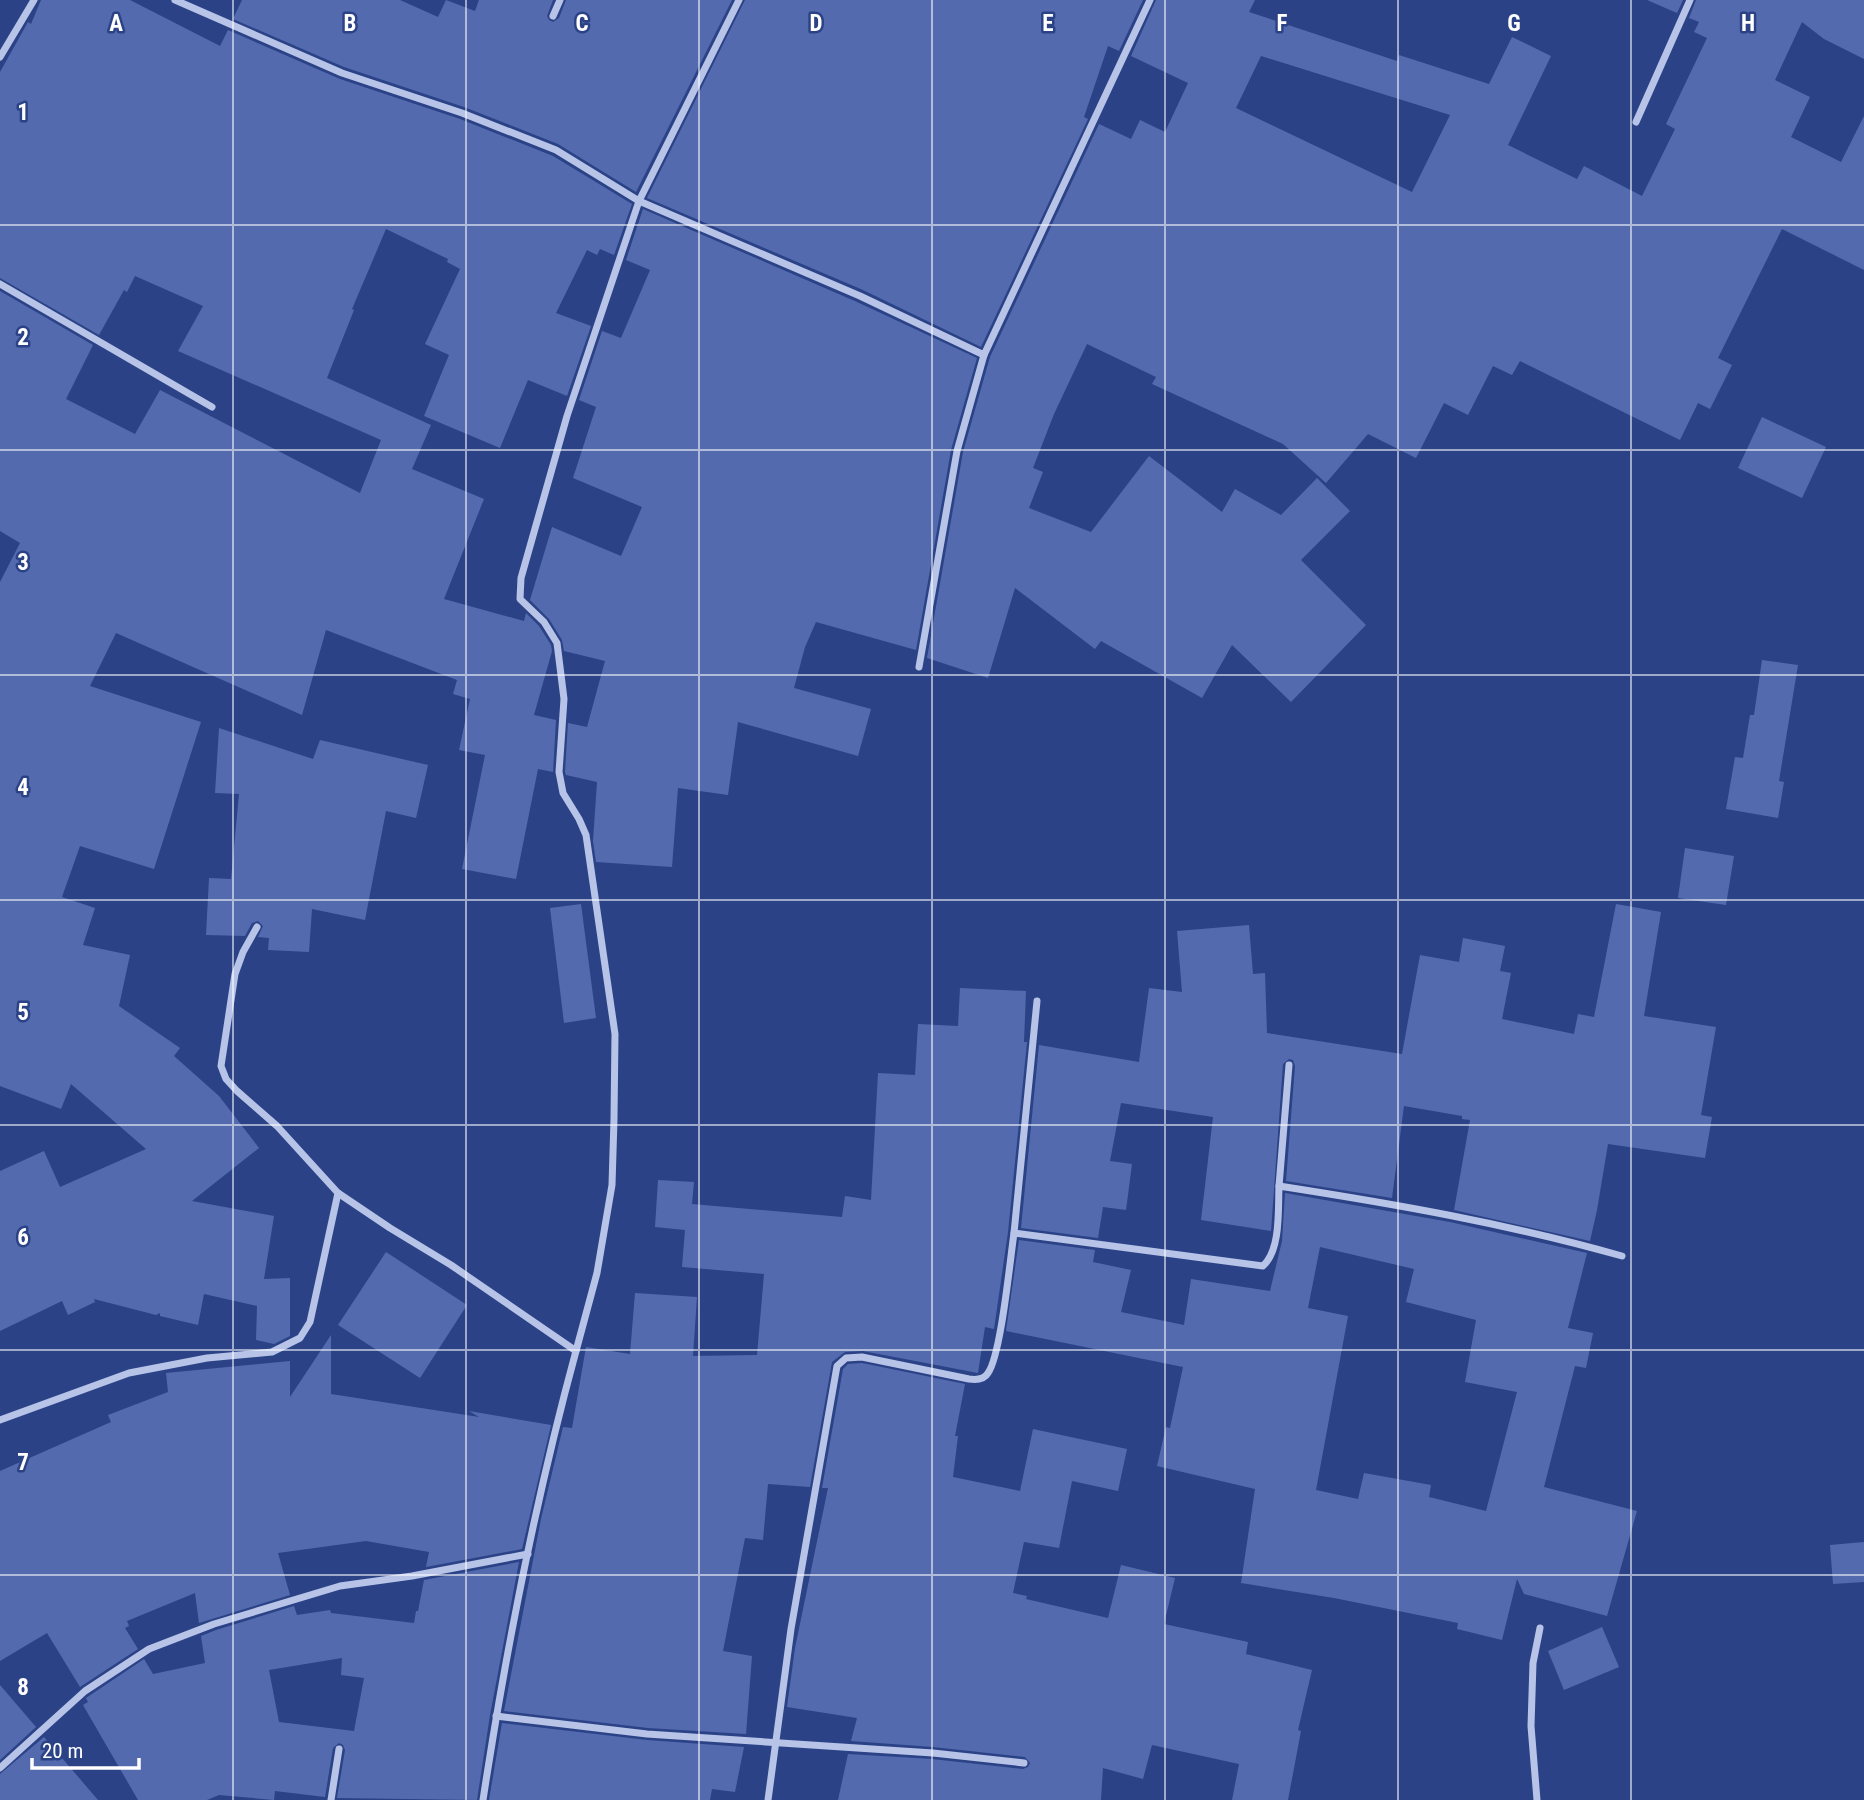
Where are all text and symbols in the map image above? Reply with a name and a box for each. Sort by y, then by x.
text: A [109,10,123,37]
text: B [344,10,356,37]
text: C [575,10,589,37]
text: D [810,10,823,37]
text: E [1042,10,1054,37]
text: F [1277,10,1288,37]
text: G [1507,10,1521,37]
text: H [1741,10,1755,37]
text: 1 [17,99,29,126]
text: 2 [17,324,29,351]
text: 3 [17,549,29,576]
text: 4 [17,774,29,801]
text: 5 [17,999,29,1026]
text: 6 [17,1224,29,1251]
text: 7 [17,1449,29,1476]
text: 8 [17,1674,29,1701]
scale bar [32,1727,138,1771]
text: 20 m [42,1739,83,1763]

